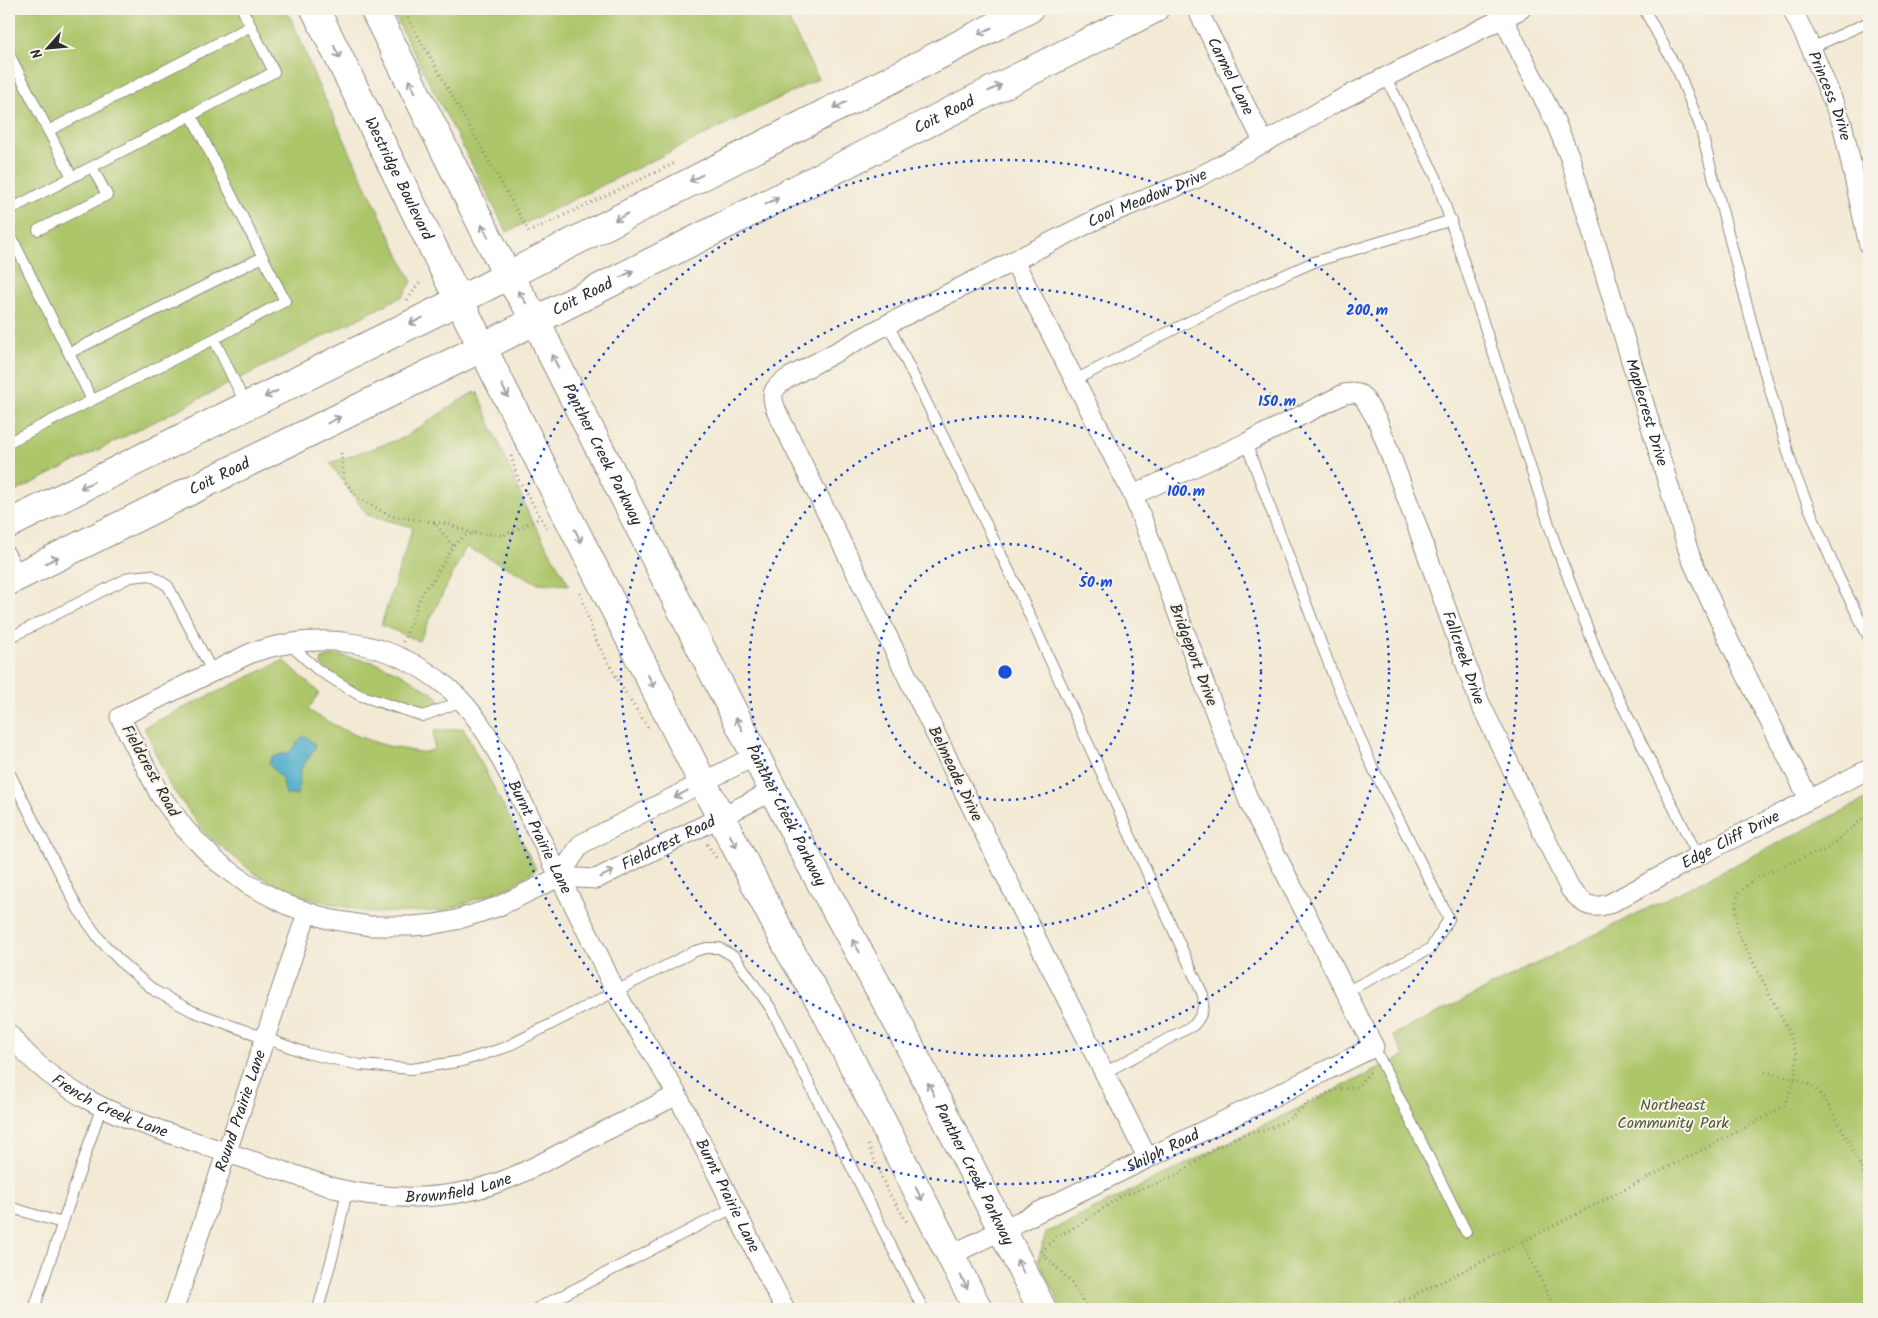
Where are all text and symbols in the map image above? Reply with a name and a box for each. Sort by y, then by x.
north arrow [22,22,72,72]
one-way arrow [978,27,993,36]
street label: Carmel Lane [1200,33,1261,120]
text: N [25,44,49,62]
one-way arrow [332,45,342,60]
street label: Princess Drive [1801,47,1858,143]
one-way arrow [407,78,417,93]
one-way arrow [988,83,1003,93]
street label: Coit Road [909,88,980,141]
one-way arrow [833,100,848,110]
street label: Westridge Boulevard [358,112,440,245]
street label: Cool Meadow Drive [1083,162,1212,234]
one-way arrow [688,173,703,183]
one-way arrow [764,196,779,205]
one-way arrow [613,212,628,222]
one-way arrow [480,224,489,239]
one-way arrow [619,269,634,278]
street label: Coit Road [548,270,618,323]
one-way arrow [516,290,527,304]
text: 200 m [1346,299,1388,323]
one-way arrow [409,317,424,326]
one-way arrow [550,354,559,369]
street label: Maplecrest Drive [1619,355,1675,469]
street label: Panther Creek Parkway [556,379,649,530]
one-way arrow [500,383,510,398]
one-way arrow [264,390,279,399]
text: 150 m [1258,390,1296,414]
one-way arrow [326,415,341,425]
street label: Coit Road [185,450,255,502]
one-way arrow [79,480,94,490]
text: 100 m [1167,480,1205,504]
one-way arrow [574,528,583,543]
one-way arrow [45,555,60,565]
text: 50 m [1078,571,1113,595]
street label: Bridgeport Drive [1162,600,1224,710]
street label: Fallcreek Drive [1436,607,1492,708]
centre of rings [996,663,1014,681]
one-way arrow [647,673,656,688]
one-way arrow [734,717,743,732]
street label: Fieldcrest Road [114,720,186,823]
street label: Belmeade Drive [921,722,989,826]
street label: Panther Creek Parkway [739,740,833,891]
street label: Burnt Prairie Lane [501,776,579,898]
one-way arrow [674,790,689,799]
street label: Edge Cliff Drive [1677,804,1784,875]
street label: Fieldcrest Road [617,809,721,877]
one-way arrow [729,833,739,848]
one-way arrow [599,869,614,879]
one-way arrow [850,939,860,953]
street label: Round Prairie Lane [208,1047,273,1175]
street label: French Creek Lane [46,1068,171,1145]
one-way arrow [926,1082,935,1097]
park label: Northeast Community Park [1617,1093,1729,1136]
street label: Panther Creek Parkway [928,1099,1021,1250]
street label: Shiloh Road [1122,1122,1205,1180]
street label: Burnt Prairie Lane [689,1134,767,1257]
street label: Brownfield Lane [405,1166,515,1210]
one-way arrow [914,1186,924,1201]
one-way arrow [1015,1259,1024,1274]
one-way arrow [960,1274,969,1289]

